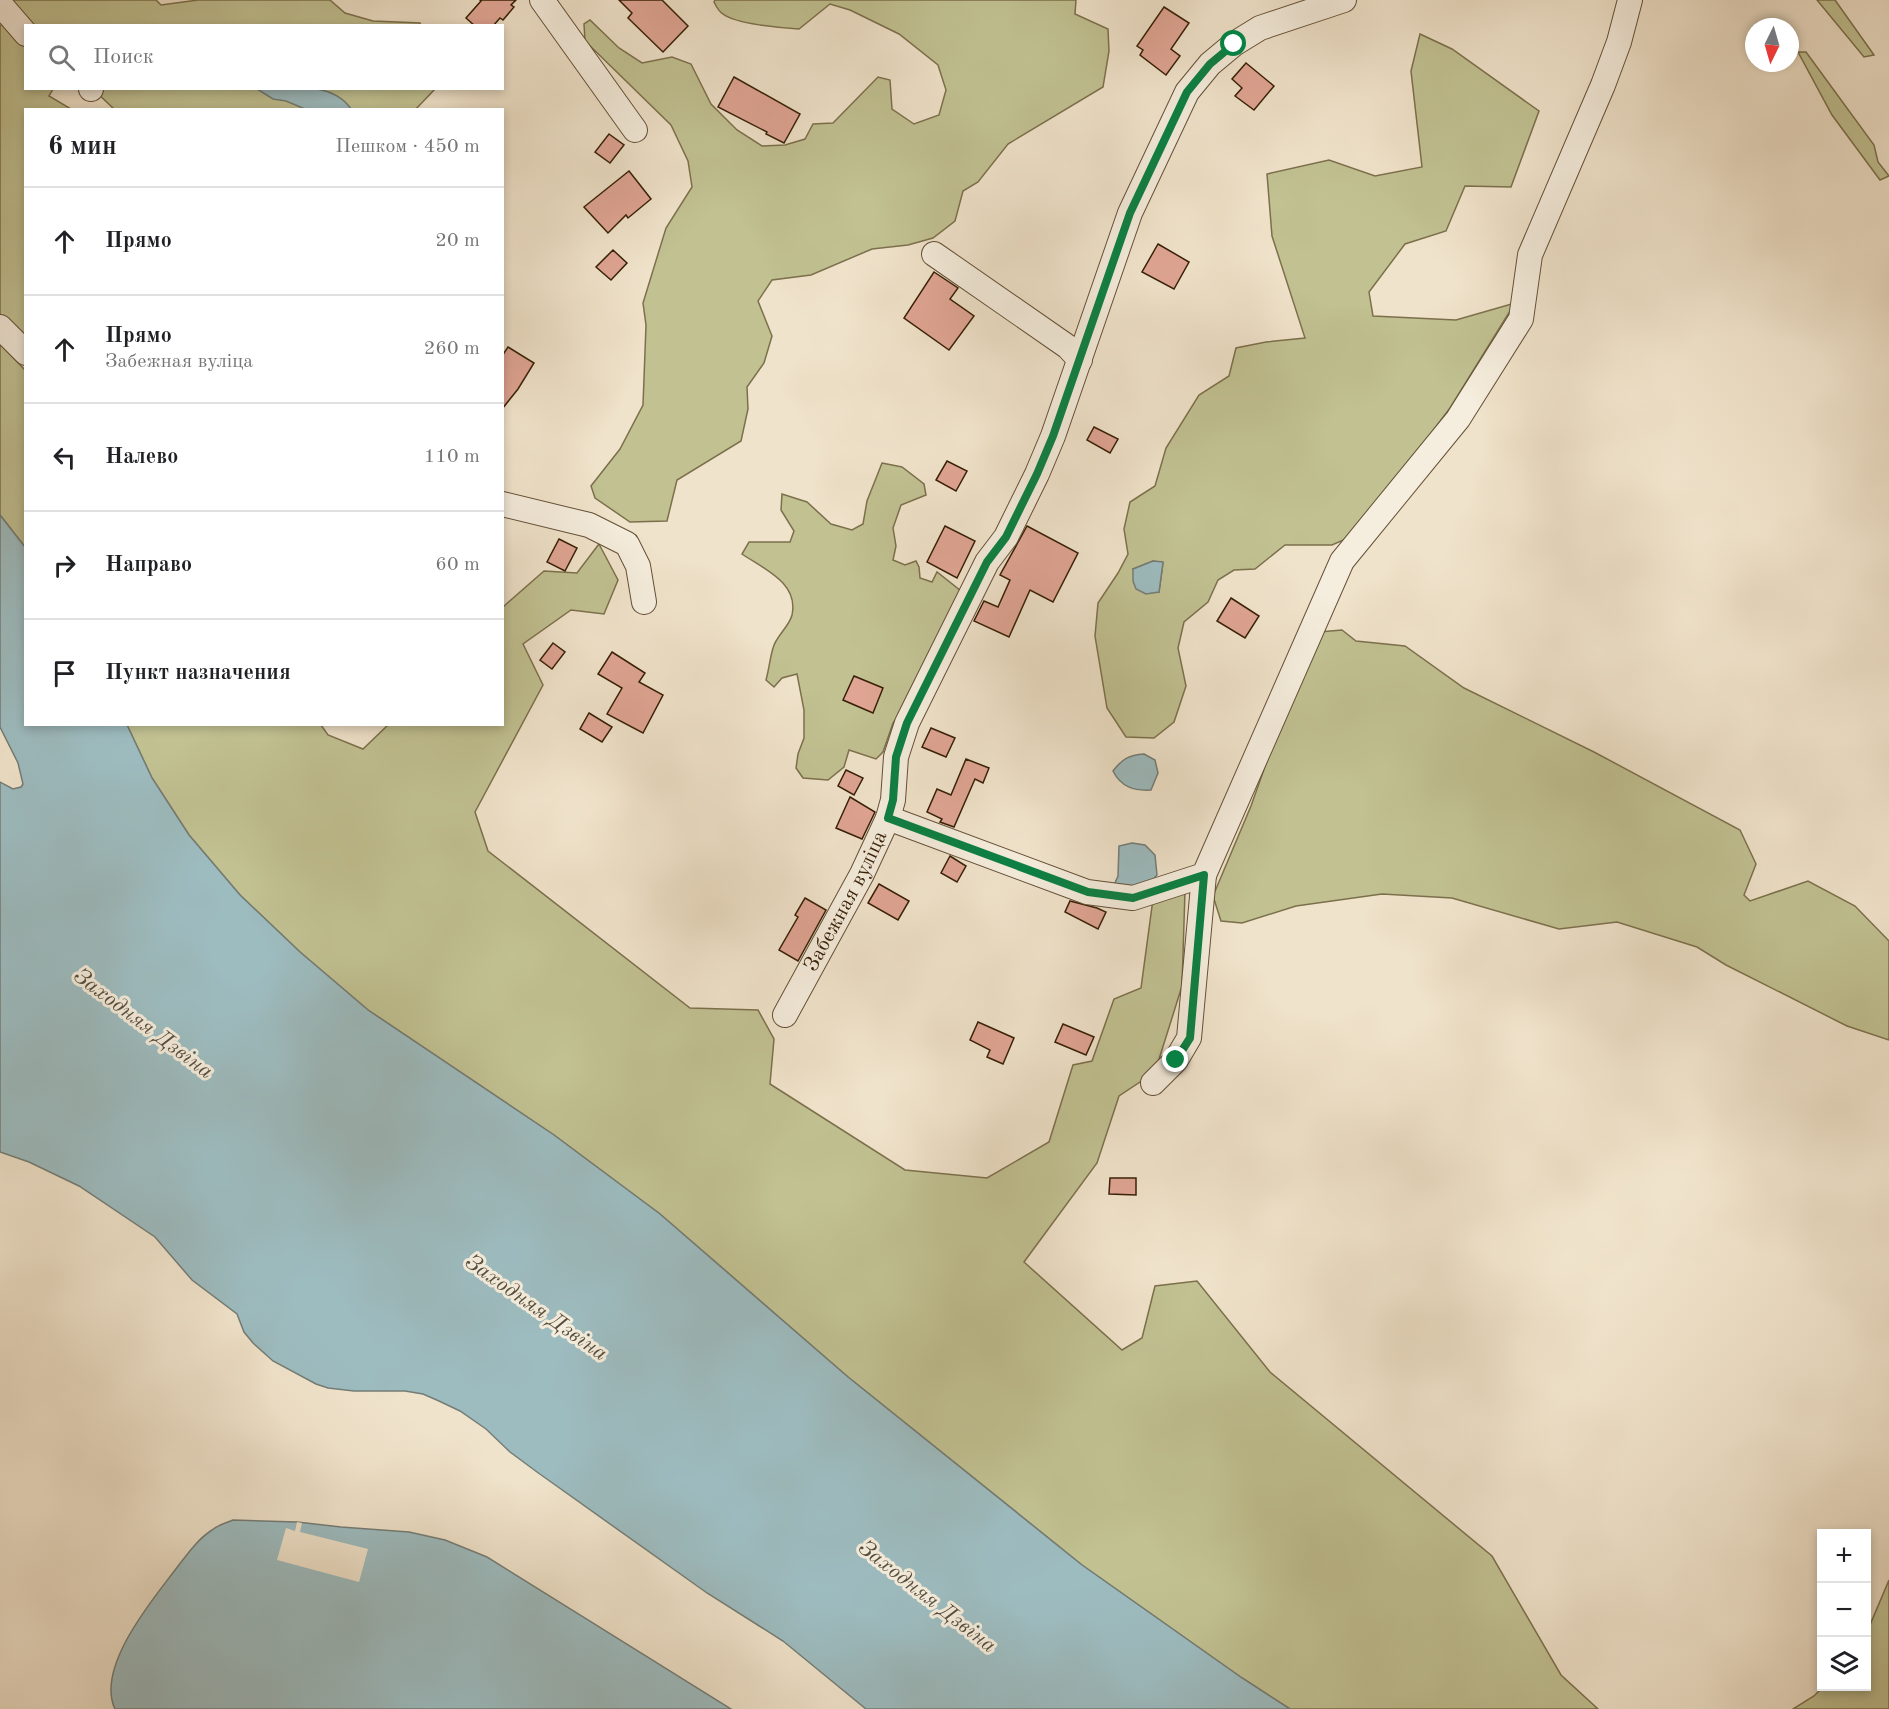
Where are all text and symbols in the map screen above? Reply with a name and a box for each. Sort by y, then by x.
north arrow [1745,18,1799,72]
search box [24,24,504,90]
route start [1220,30,1246,56]
icon: search [45,41,78,74]
text: Поиск [93,46,154,68]
text: 6 мин [48,134,117,160]
text: Пешком · 450 m [335,137,480,157]
icon: ahead [48,225,81,258]
text: Прямо [105,230,172,252]
text: 20 m [435,231,480,251]
text: Прямо [105,325,172,347]
icon: ahead [48,333,81,366]
text: 260 m [424,339,480,359]
text: Забежная вуліца [105,352,253,372]
icon: left [48,441,81,474]
text: Налево [105,446,178,468]
text: 110 m [424,447,480,467]
icon: right [48,549,81,582]
text: Направо [105,554,192,576]
text: 60 m [435,555,480,575]
icon: arrive [48,657,81,690]
text: Пункт назначения [105,662,291,684]
street label: Забежная вуліца [800,828,891,975]
water label: Заходняя Дзвіна [69,965,217,1084]
route end [1162,1046,1188,1072]
water label: Заходняя Дзвіна [461,1251,611,1365]
map controls [1817,1529,1871,1691]
button: + [1817,1529,1871,1583]
water label: Заходняя Дзвіна [854,1537,1000,1658]
button: − [1817,1583,1871,1637]
button: layers [1817,1637,1871,1691]

